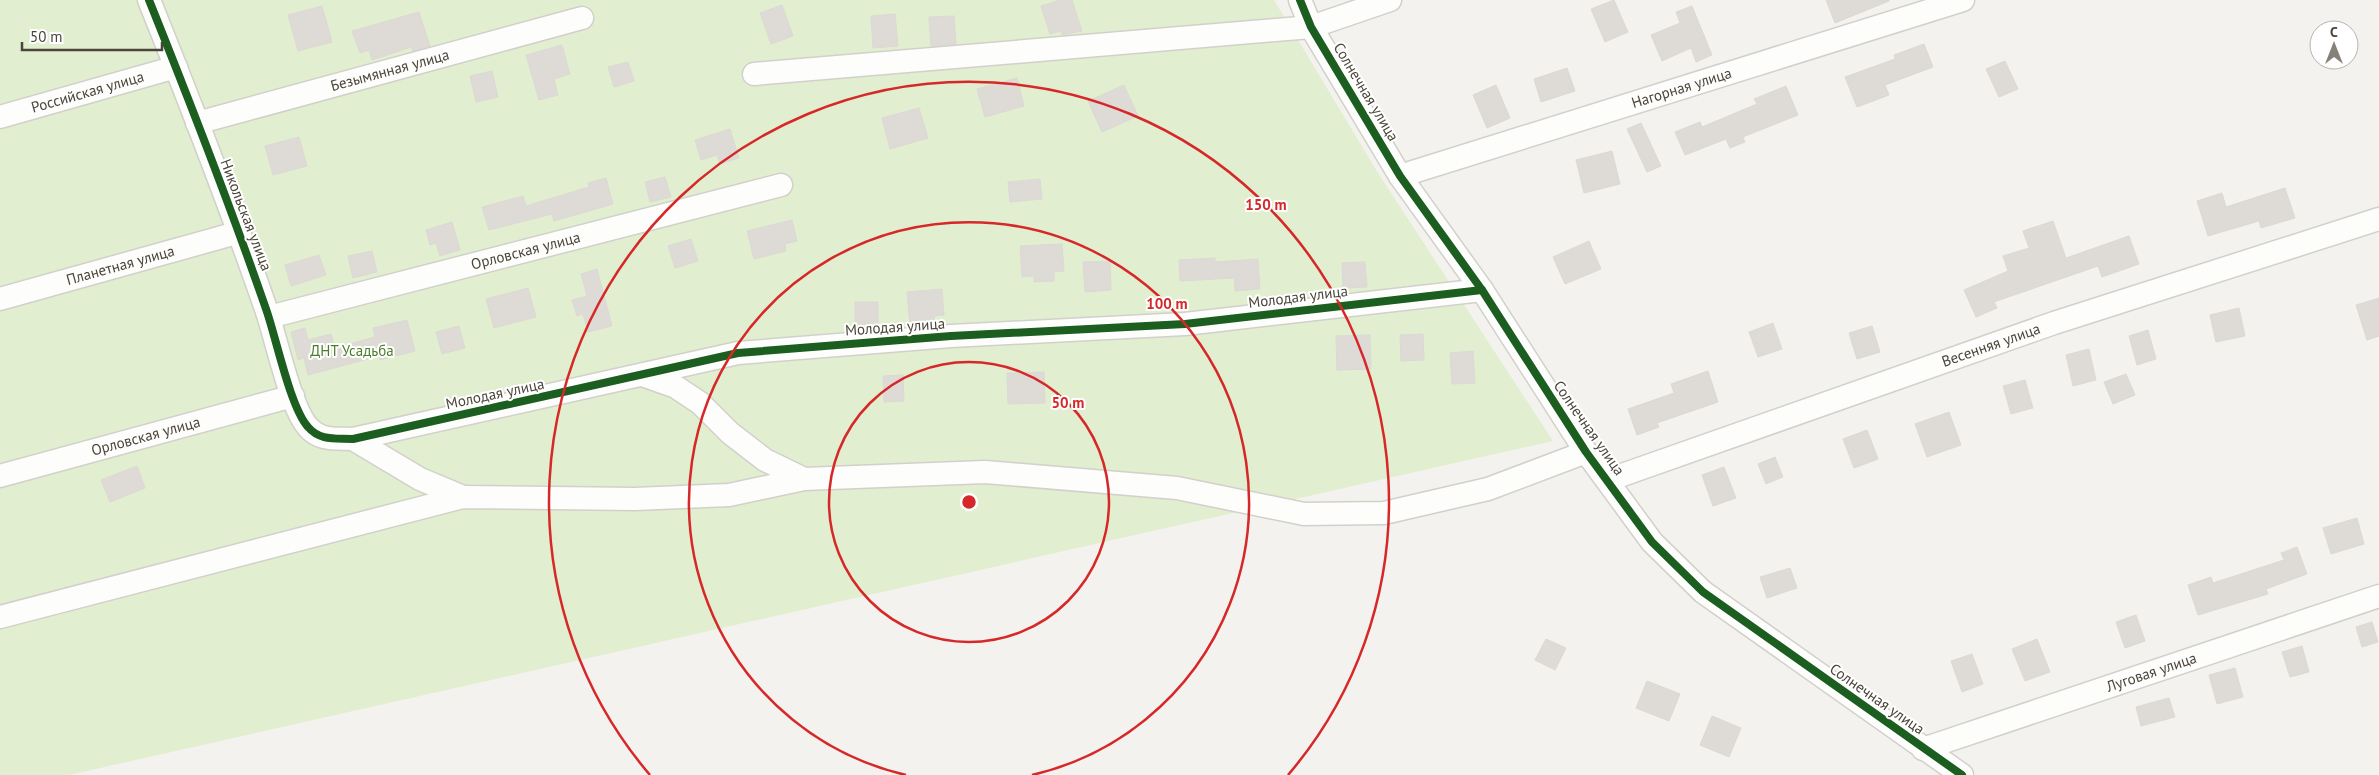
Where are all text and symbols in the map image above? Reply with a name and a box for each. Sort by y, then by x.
scale bar [22,20,162,52]
north arrow [2309,20,2359,70]
text: С [2330,23,2338,41]
text: 50 m [30,27,63,46]
street label: Солнечная улица [1330,39,1403,144]
street label: Безымянная улица [328,45,451,95]
street label: Нагорная улица [1629,63,1734,112]
street label: Российская улица [29,67,146,117]
street label: Никольская улица [216,156,277,273]
text: 150 m [1245,195,1287,214]
street label: Орловская улица [469,227,582,274]
street label: Планетная улица [64,241,177,289]
street label: Молодая улица [1247,281,1349,312]
text: 100 m [1146,294,1188,313]
street label: Молодая улица [844,314,946,339]
street label: Весенняя улица [1939,319,2043,371]
park label: ДНТ Усадьба [310,341,394,360]
street label: Молодая улица [444,374,546,413]
street label: Солнечная улица [1550,377,1629,479]
text: 50 m [1052,393,1084,412]
street label: Орловская улица [89,412,202,460]
centre of rings [960,493,978,511]
street label: Луговая улица [2103,648,2199,696]
street label: Солнечная улица [1826,659,1928,738]

